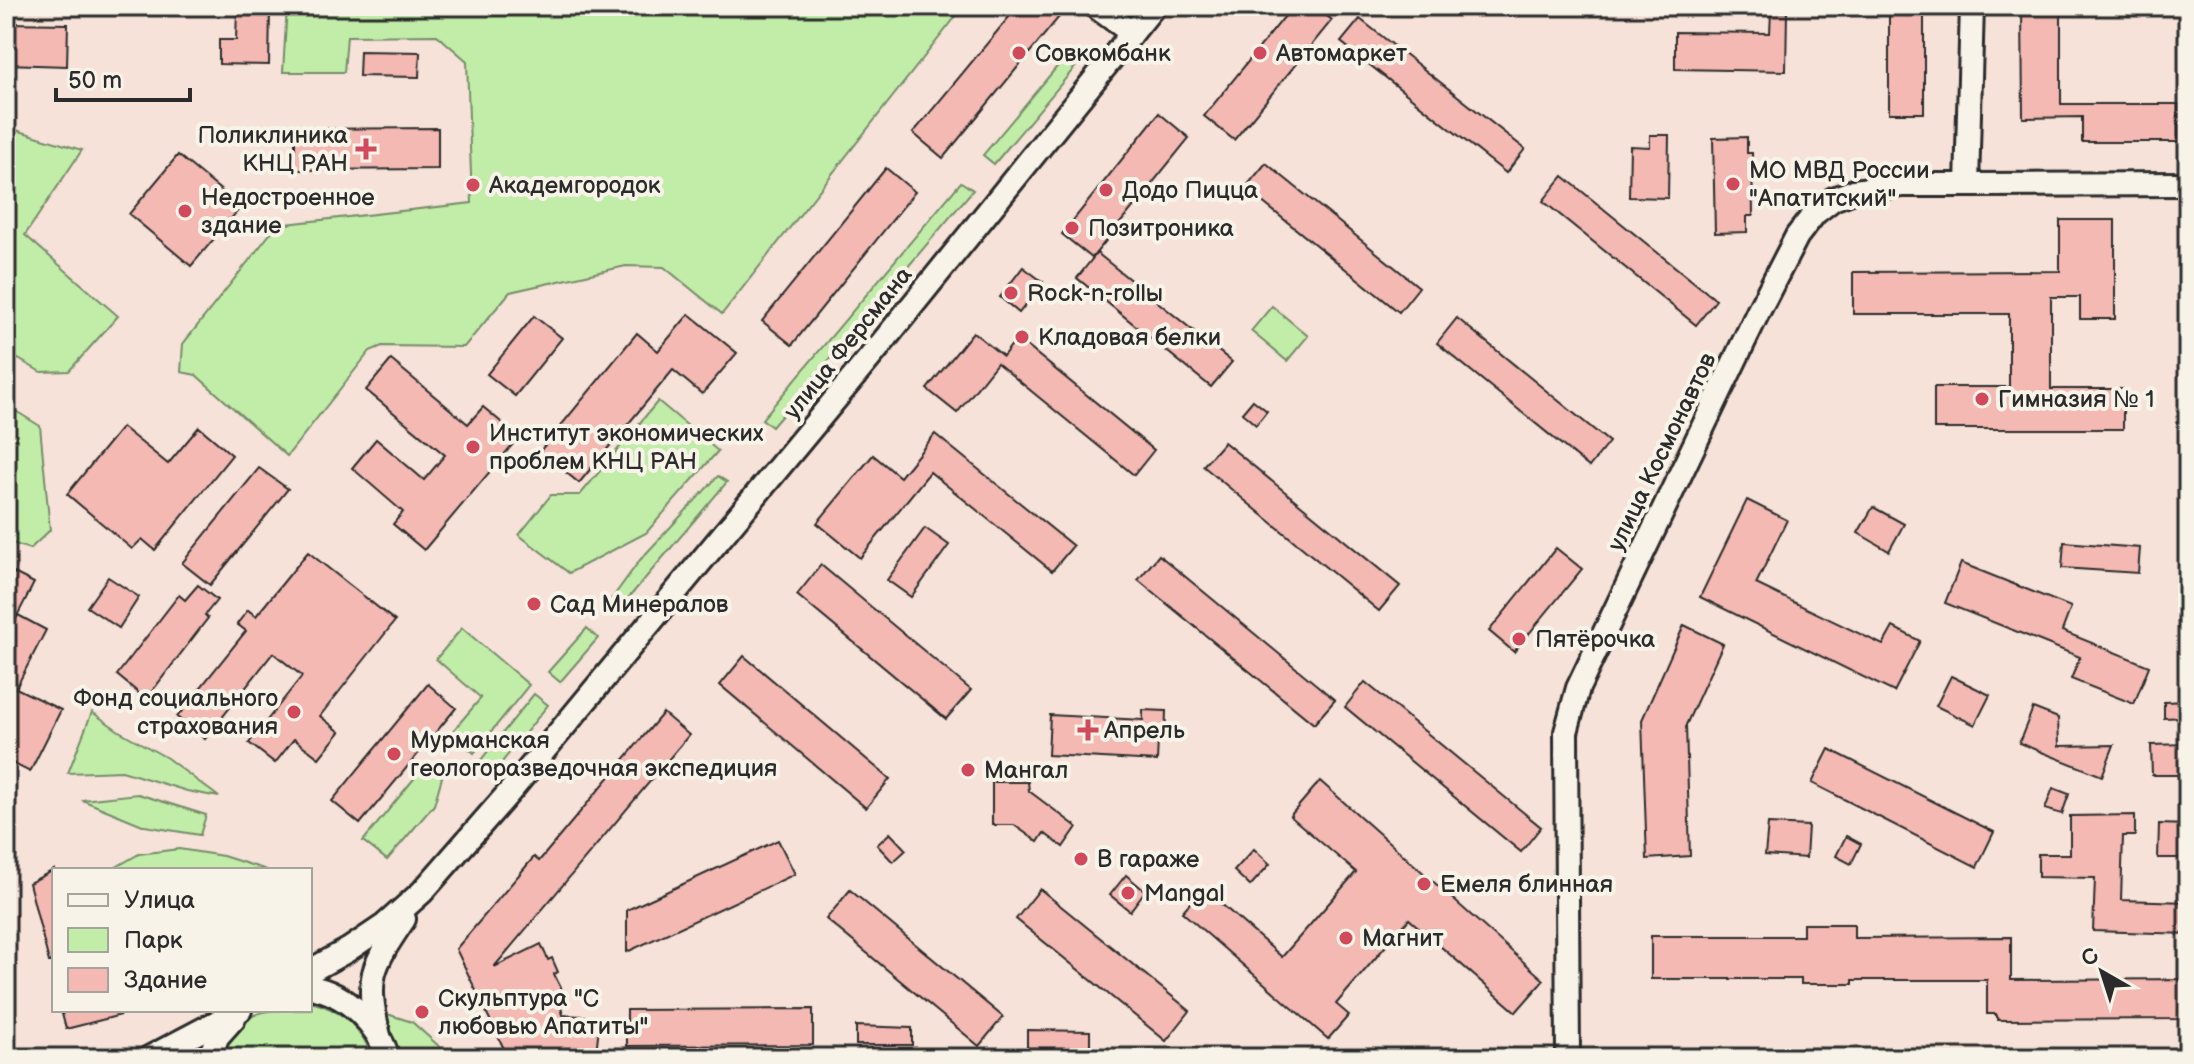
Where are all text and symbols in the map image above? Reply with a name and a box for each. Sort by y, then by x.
place label: Совкомбанк [1035,39,1171,68]
place label: Автомаркет [1275,39,1407,68]
marker: Совкомбанк [1010,44,1028,62]
marker: Автомаркет [1251,44,1269,62]
scale bar [56,52,190,102]
text: 50 m [68,66,122,95]
place label: Поликлиника КНЦ РАН [197,121,348,178]
marker: Поликлиника КНЦ РАН [355,138,377,160]
place label: МО МВД России "Апатитский" [1749,156,1930,213]
place label: Академгородок [488,171,661,200]
marker: МО МВД России "Апатитский" [1724,175,1742,193]
marker: Академгородок [464,176,482,194]
place label: Додо Пицца [1122,176,1258,205]
marker: Додо Пицца [1097,181,1115,199]
place label: Недостроенное здание [201,183,375,240]
marker: Недостроенное здание [176,202,194,220]
place label: Позитроника [1088,214,1234,243]
marker: Позитроника [1063,219,1081,237]
street label: улица Ферсмана [778,261,918,425]
place label: Rock-n-rollы [1027,279,1163,308]
marker: Rock-n-rollы [1002,284,1020,302]
place label: Кладовая белки [1038,323,1221,352]
marker: Кладовая белки [1013,328,1031,346]
street label: улица Космонавтов [1601,348,1723,556]
place label: Гимназия № 1 [1998,385,2154,414]
marker: Гимназия № 1 [1973,390,1991,408]
place label: Институт экономических проблем КНЦ РАН [489,419,764,476]
marker: Институт экономических проблем КНЦ РАН [464,438,482,456]
place label: Сад Минералов [550,590,729,619]
marker: Сад Минералов [525,595,543,613]
place label: Пятёрочка [1535,625,1655,654]
marker: Пятёрочка [1510,630,1528,648]
place label: Фонд социального страхования [73,684,278,741]
marker: Фонд социального страхования [285,703,303,721]
place label: Апрель [1103,716,1185,745]
marker: Апрель [1079,721,1097,739]
place label: Мурманская геологоразведочная экспедиция [410,726,777,783]
marker: Мурманская геологоразведочная экспедиция [385,745,403,763]
place label: Мангал [984,756,1068,785]
marker: Мангал [959,761,977,779]
place label: В гараже [1097,845,1199,874]
marker: В гараже [1072,850,1090,868]
legend [52,868,312,1012]
place label: Емеля блинная [1440,870,1613,899]
marker: Емеля блинная [1415,875,1433,893]
place label: Mangal [1144,879,1225,908]
marker: Mangal [1119,884,1137,902]
text: Улица [124,886,195,915]
place label: Магнит [1362,924,1444,953]
text: Парк [124,926,183,955]
marker: Магнит [1337,929,1355,947]
north arrow [2062,932,2142,1012]
text: С [2076,942,2105,973]
text: Здание [124,966,207,995]
place label: Скульптура "С любовью Апатиты" [438,984,649,1041]
marker: Скульптура "С любовью Апатиты" [413,1003,431,1021]

